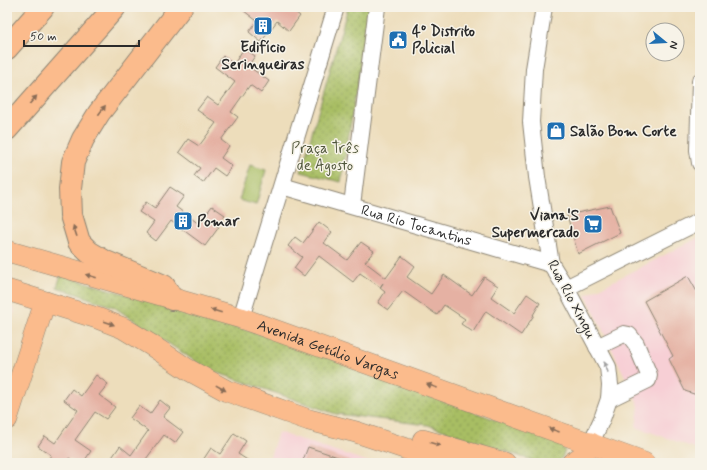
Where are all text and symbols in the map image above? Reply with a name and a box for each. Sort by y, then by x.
building icon: Edifício Seringueiras [252,15,274,37]
scale bar [24,22,139,48]
place label: 4º Distrito Policial [412,22,475,59]
north arrow [645,22,685,62]
text: 50 m [30,29,57,45]
public building icon: 4º Distrito Policial [387,29,409,51]
place label: Edifício Seringueiras [221,38,305,76]
text: N [666,39,681,50]
one-way arrow [28,95,37,104]
one-way arrow [98,104,106,115]
shop icon: Salão Bom Corte [545,120,567,142]
place label: Salão Bom Corte [570,122,677,142]
park label: Praça Três de Agosto [291,139,359,176]
street label: Rua Rio Tocantins [359,200,474,252]
place label: Viana'S Supermercado [492,206,579,243]
building icon: Pomar [172,210,194,232]
place label: Pomar [197,212,240,232]
supermarket icon: Viana'S Supermercado [582,213,604,235]
one-way arrow [72,225,78,237]
street label: Rua Rio Xingu [541,257,600,343]
one-way arrow [85,273,97,279]
one-way arrow [210,308,222,314]
street label: Avenida Getúlio Vargas [254,316,402,385]
one-way arrow [103,320,115,326]
one-way arrow [603,360,609,372]
one-way arrow [425,383,437,389]
one-way arrow [215,384,227,391]
one-way arrow [548,427,560,433]
one-way arrow [430,441,442,447]

